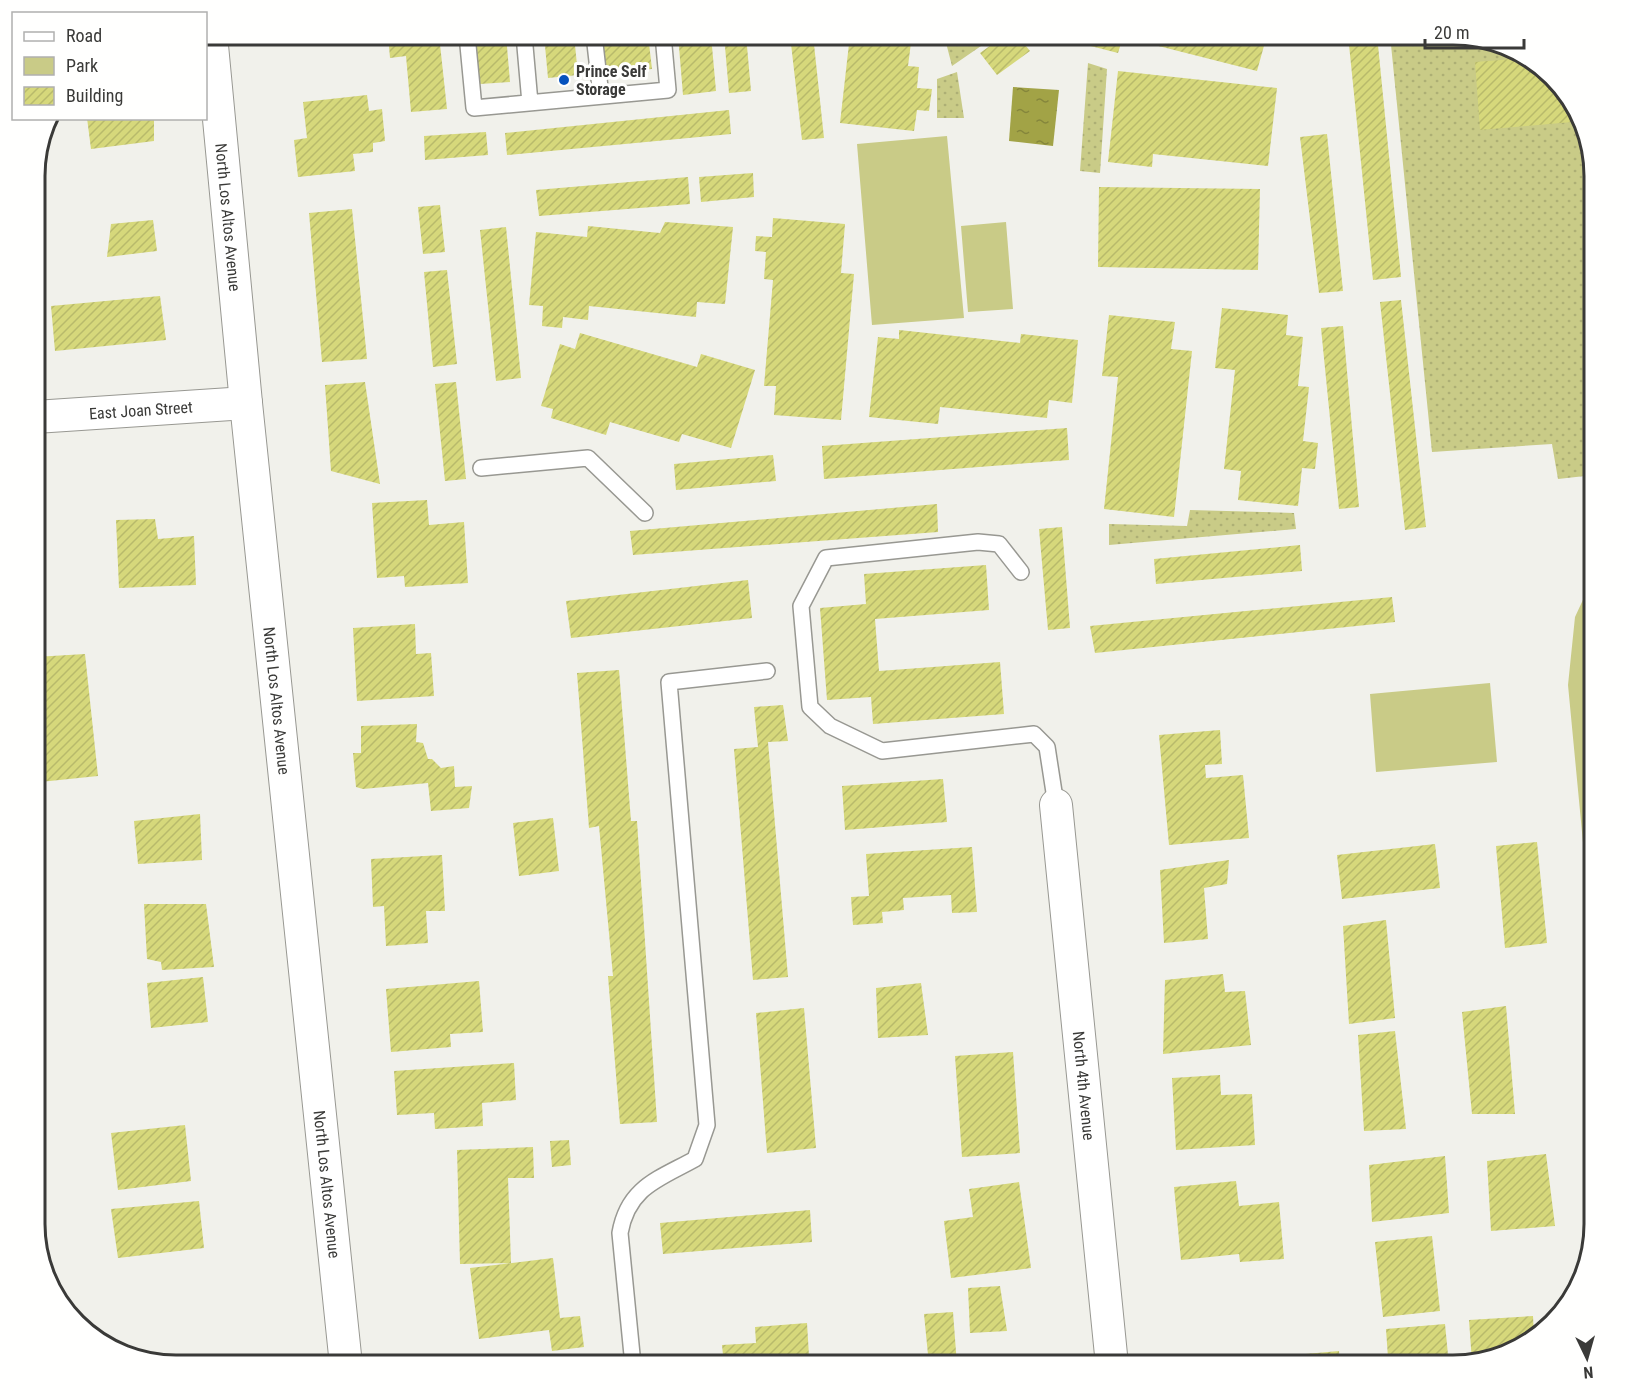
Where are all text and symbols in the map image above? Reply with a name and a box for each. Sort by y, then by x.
legend [12,12,207,120]
scale bar [1425,12,1524,50]
text: 20 m [1434,22,1469,43]
text: Road [66,25,102,46]
text: Park [66,55,98,76]
place label: Prince Self Storage [576,62,647,99]
marker: Prince Self Storage [557,73,571,87]
text: Building [66,85,123,106]
street label: North Los Altos Avenue [211,142,244,292]
street label: East Joan Street [88,398,193,423]
street label: North Los Altos Avenue [259,626,294,776]
street label: North 4th Avenue [1069,1030,1098,1141]
street label: North Los Altos Avenue [310,1109,344,1259]
north arrow [1557,1328,1617,1388]
text: N [1583,1363,1594,1382]

